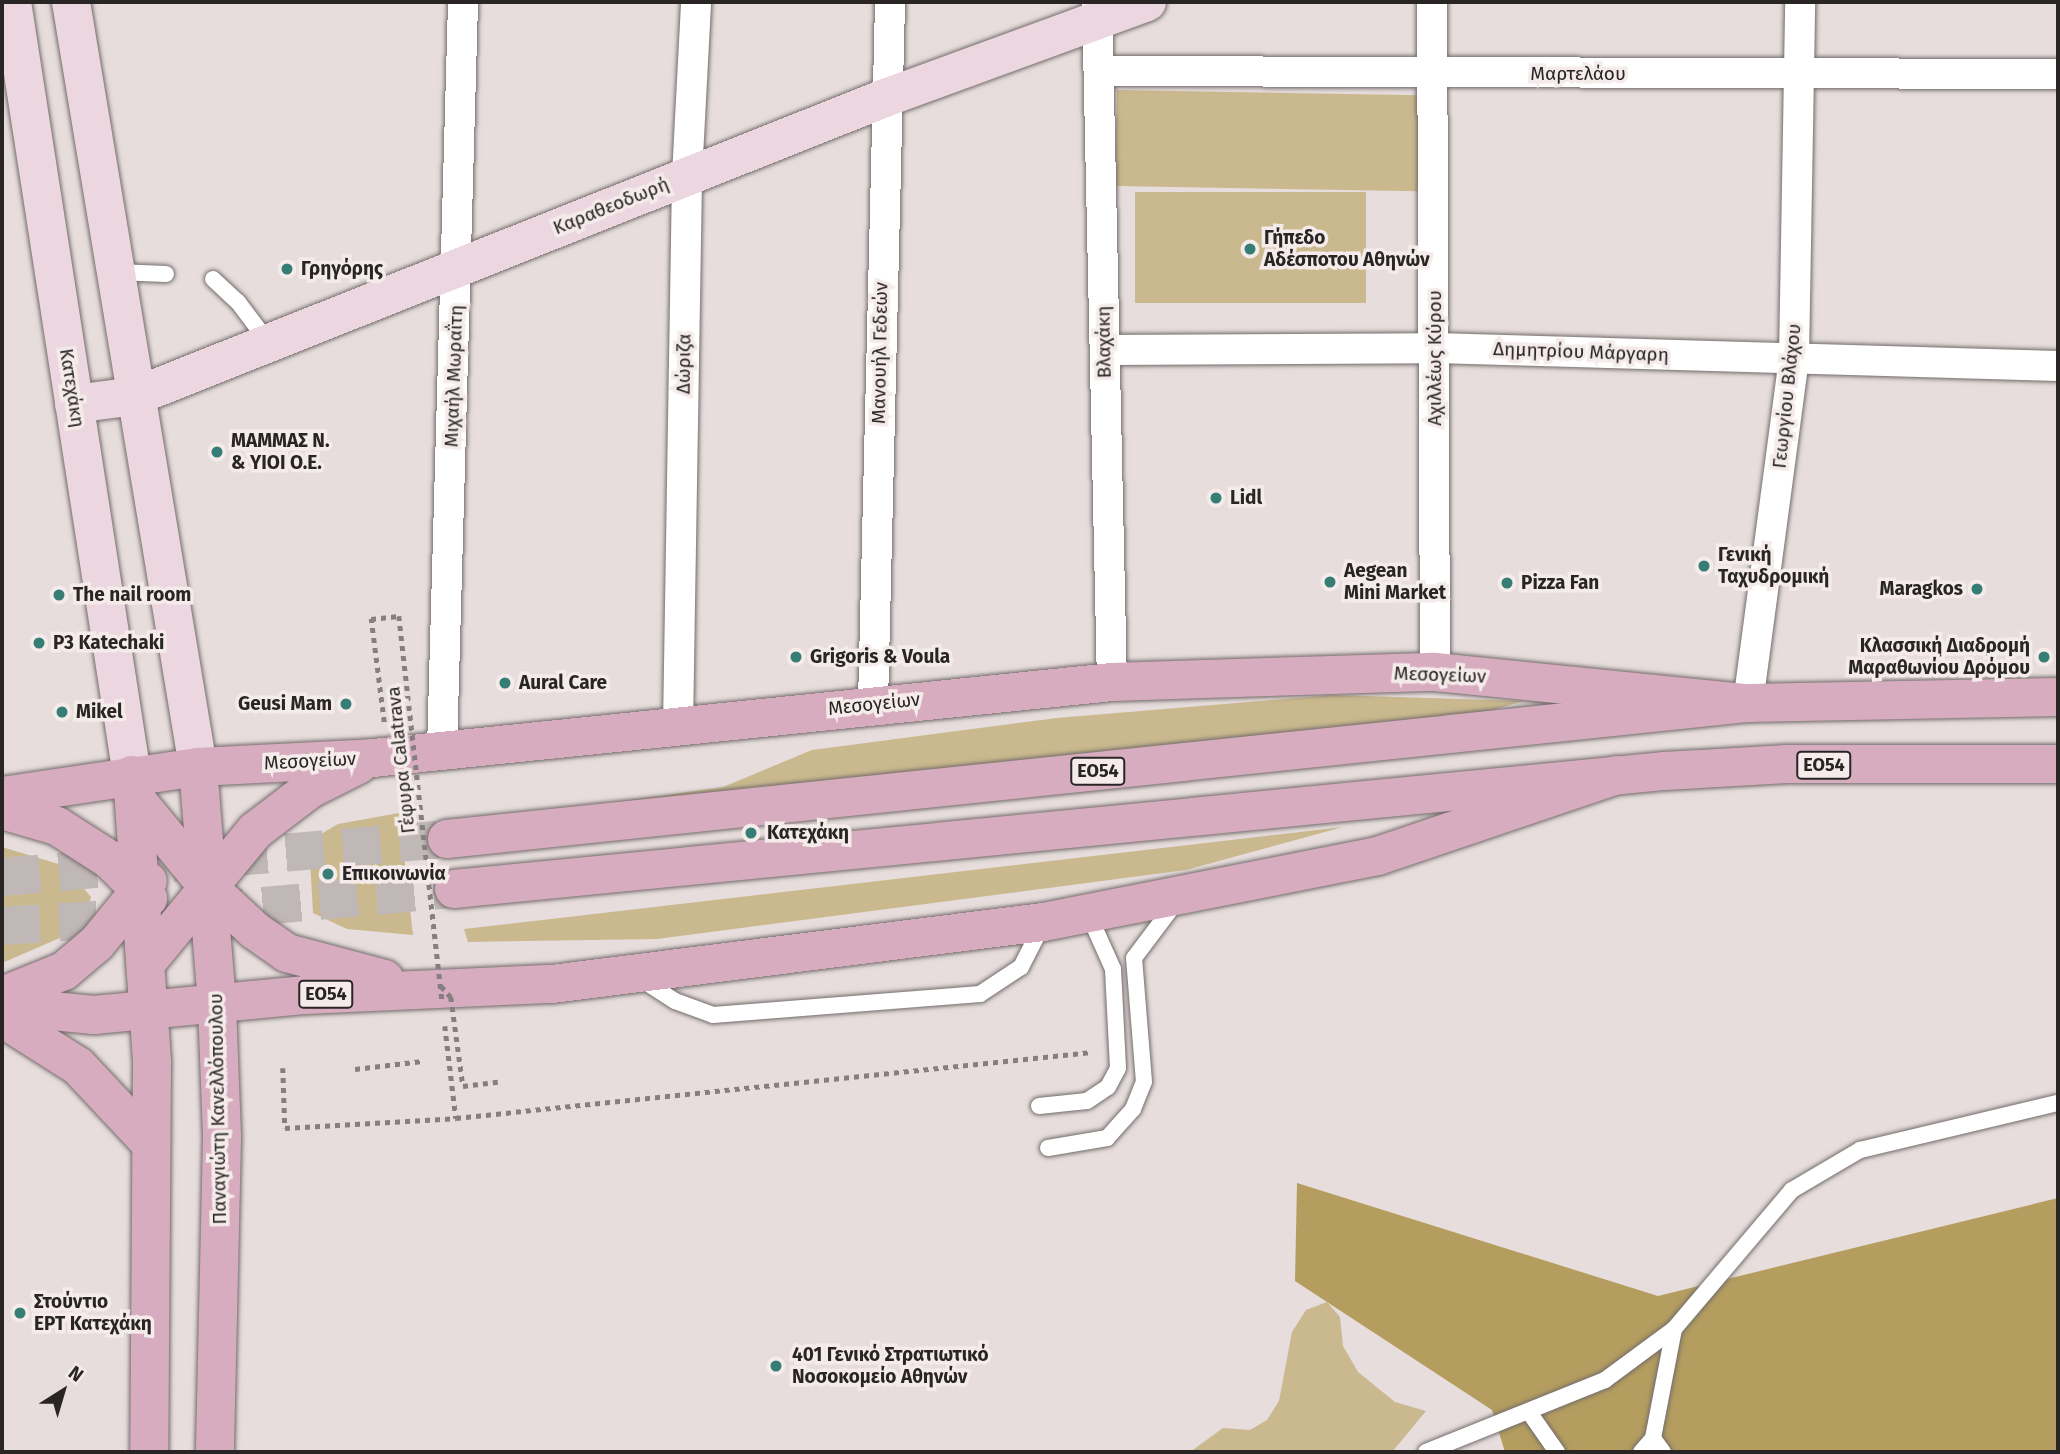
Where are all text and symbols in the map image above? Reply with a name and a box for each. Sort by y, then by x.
street label: Μαρτελάου [1530,63,1626,85]
street label: Καραθεοδωρή [550,172,672,240]
place label: Γήπεδο Αδέσποτου Αθηνών [1264,227,1430,271]
marker: Γήπεδο Αδέσποτου Αθηνών [1242,241,1258,257]
place label: Γρηγόρης [301,258,383,280]
marker: Γρηγόρης [279,261,295,277]
street label: Μανουήλ Γεδεών [867,282,893,424]
street label: Αχιλλέως Κύρου [1424,290,1446,426]
street label: Μιχαήλ Μωραΐτη [440,304,468,448]
street label: Βλαχάκη [1092,305,1116,379]
street label: Γεωργίου Βλάχου [1768,322,1806,470]
street label: Δώριζα [672,334,696,394]
street label: Δημητρίου Μάργαρη [1493,338,1669,366]
street label: Κατεχάκη [54,347,90,429]
place label: ΜΑΜΜΑΣ Ν. & ΥΙΟΙ Ο.Ε. [231,430,329,474]
marker: ΜΑΜΜΑΣ Ν. & ΥΙΟΙ Ο.Ε. [209,444,225,460]
place label: Lidl [1230,487,1262,509]
marker: Lidl [1208,490,1224,506]
place label: Γενική Ταχυδρομική [1718,544,1829,588]
marker: Γενική Ταχυδρομική [1696,558,1712,574]
place label: Aegean Mini Market [1344,560,1446,604]
place label: Pizza Fan [1521,572,1599,594]
marker: Aegean Mini Market [1322,574,1338,590]
marker: Pizza Fan [1499,575,1515,591]
place label: Maragkos [1879,578,1963,600]
marker: Maragkos [1969,581,1985,597]
place label: The nail room [73,584,191,606]
marker: The nail room [51,587,67,603]
place label: P3 Katechaki [53,632,164,654]
marker: P3 Katechaki [31,635,47,651]
place label: Κλασσική Διαδρομή Μαραθωνίου Δρόμου [1848,635,2030,679]
place label: Grigoris & Voula [810,646,950,668]
marker: Grigoris & Voula [788,649,804,665]
marker: Κλασσική Διαδρομή Μαραθωνίου Δρόμου [2036,649,2052,665]
street label: Μεσογείων [1393,662,1487,688]
place label: Aural Care [519,672,607,694]
marker: Aural Care [497,675,513,691]
street label: Γέφυρα Calatrava [382,685,420,835]
street label: Μεσογείων [827,688,921,720]
place label: Geusi Mam [238,693,332,715]
marker: Geusi Mam [338,696,354,712]
place label: Mikel [76,701,123,723]
marker: Mikel [54,704,70,720]
street label: Μεσογείων [263,747,357,775]
road number: ΕΟ54 [1796,750,1852,780]
road number: ΕΟ54 [1070,756,1126,786]
place label: Κατεχάκη [767,822,849,844]
marker: Κατεχάκη [741,823,761,843]
place label: Επικοινωνία [342,863,446,885]
marker: Επικοινωνία [320,866,336,882]
road number: ΕΟ54 [298,979,354,1009]
street label: Παναγιώτη Κανελλόπουλου [205,993,231,1225]
place label: Στούντιο ΕΡΤ Κατεχάκη [34,1291,152,1335]
marker: Στούντιο ΕΡΤ Κατεχάκη [12,1305,28,1321]
place label: 401 Γενικό Στρατιωτικό Νοσοκομείο Αθηνών [792,1344,989,1388]
north arrow [28,1356,98,1426]
marker: 401 Γενικό Στρατιωτικό Νοσοκομείο Αθηνών [766,1356,786,1376]
text: N [64,1361,88,1387]

